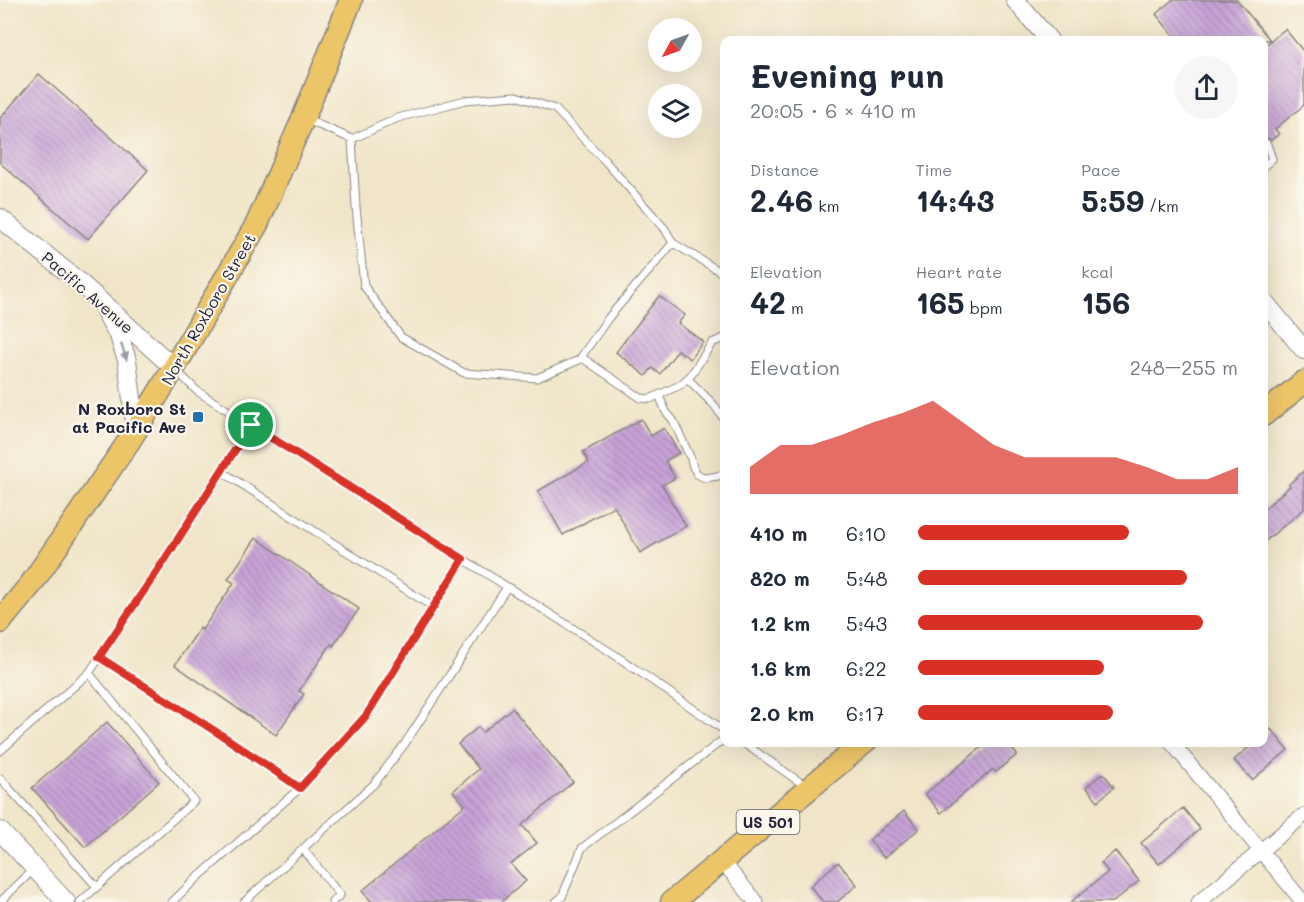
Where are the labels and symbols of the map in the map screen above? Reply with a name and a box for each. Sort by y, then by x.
north arrow [648,18,702,72]
street label: North Roxboro Street [156,229,260,389]
street label: Pacific Avenue [38,246,138,338]
one-way arrow [120,343,129,361]
place label: N Roxboro St at Pacific Ave [72,398,186,437]
pin [225,399,276,450]
marker: N Roxboro St at Pacific Ave [191,410,205,424]
road number: US 501 [736,810,800,834]

